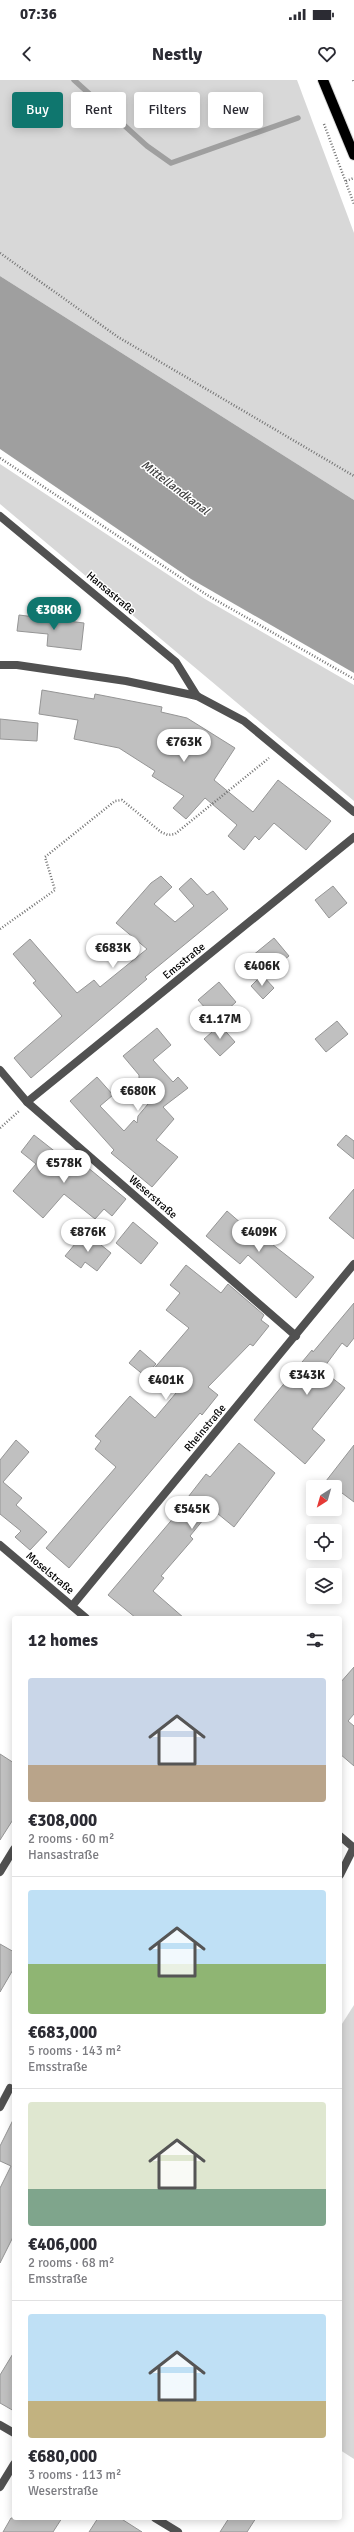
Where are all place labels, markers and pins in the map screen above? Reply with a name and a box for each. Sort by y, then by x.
pin: €308K [26,597,82,631]
pin: €763K [156,729,212,763]
pin: €683K [85,935,141,969]
pin: €406K [234,953,290,987]
pin: €1.17M [187,1006,253,1040]
pin: €680K [110,1078,166,1112]
pin: €578K [36,1150,92,1184]
pin: €876K [60,1219,116,1253]
pin: €409K [231,1219,287,1253]
pin: €343K [279,1362,335,1396]
pin: €401K [138,1367,194,1401]
pin: €545K [164,1496,220,1530]

